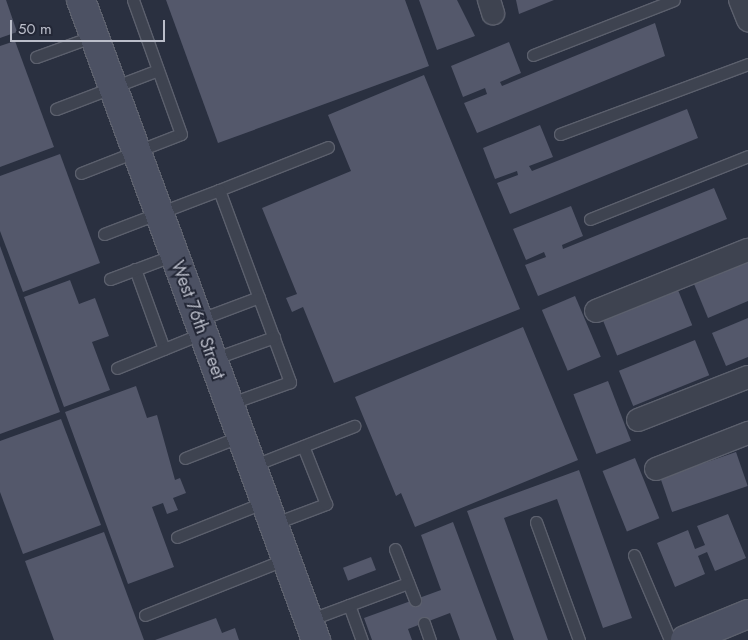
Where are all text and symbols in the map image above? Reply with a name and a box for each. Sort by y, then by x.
scale bar [12,10,168,42]
text: 50 m [18,18,52,40]
street label: West 76th Street [167,258,229,382]

